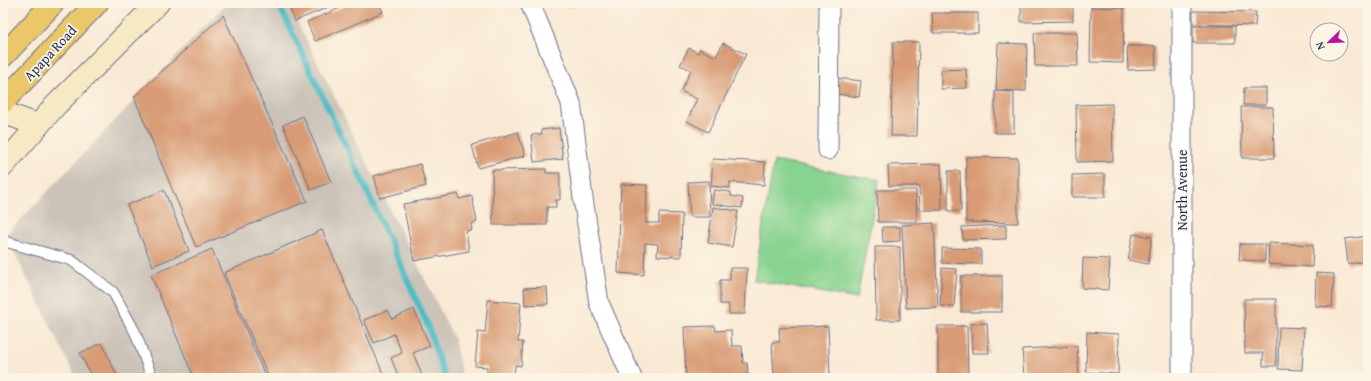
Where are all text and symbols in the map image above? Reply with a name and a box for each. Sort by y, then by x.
street label: Apapa Road [19,20,81,85]
north arrow [1309,22,1349,62]
text: N [1311,39,1329,52]
street label: North Avenue [1172,149,1192,230]

